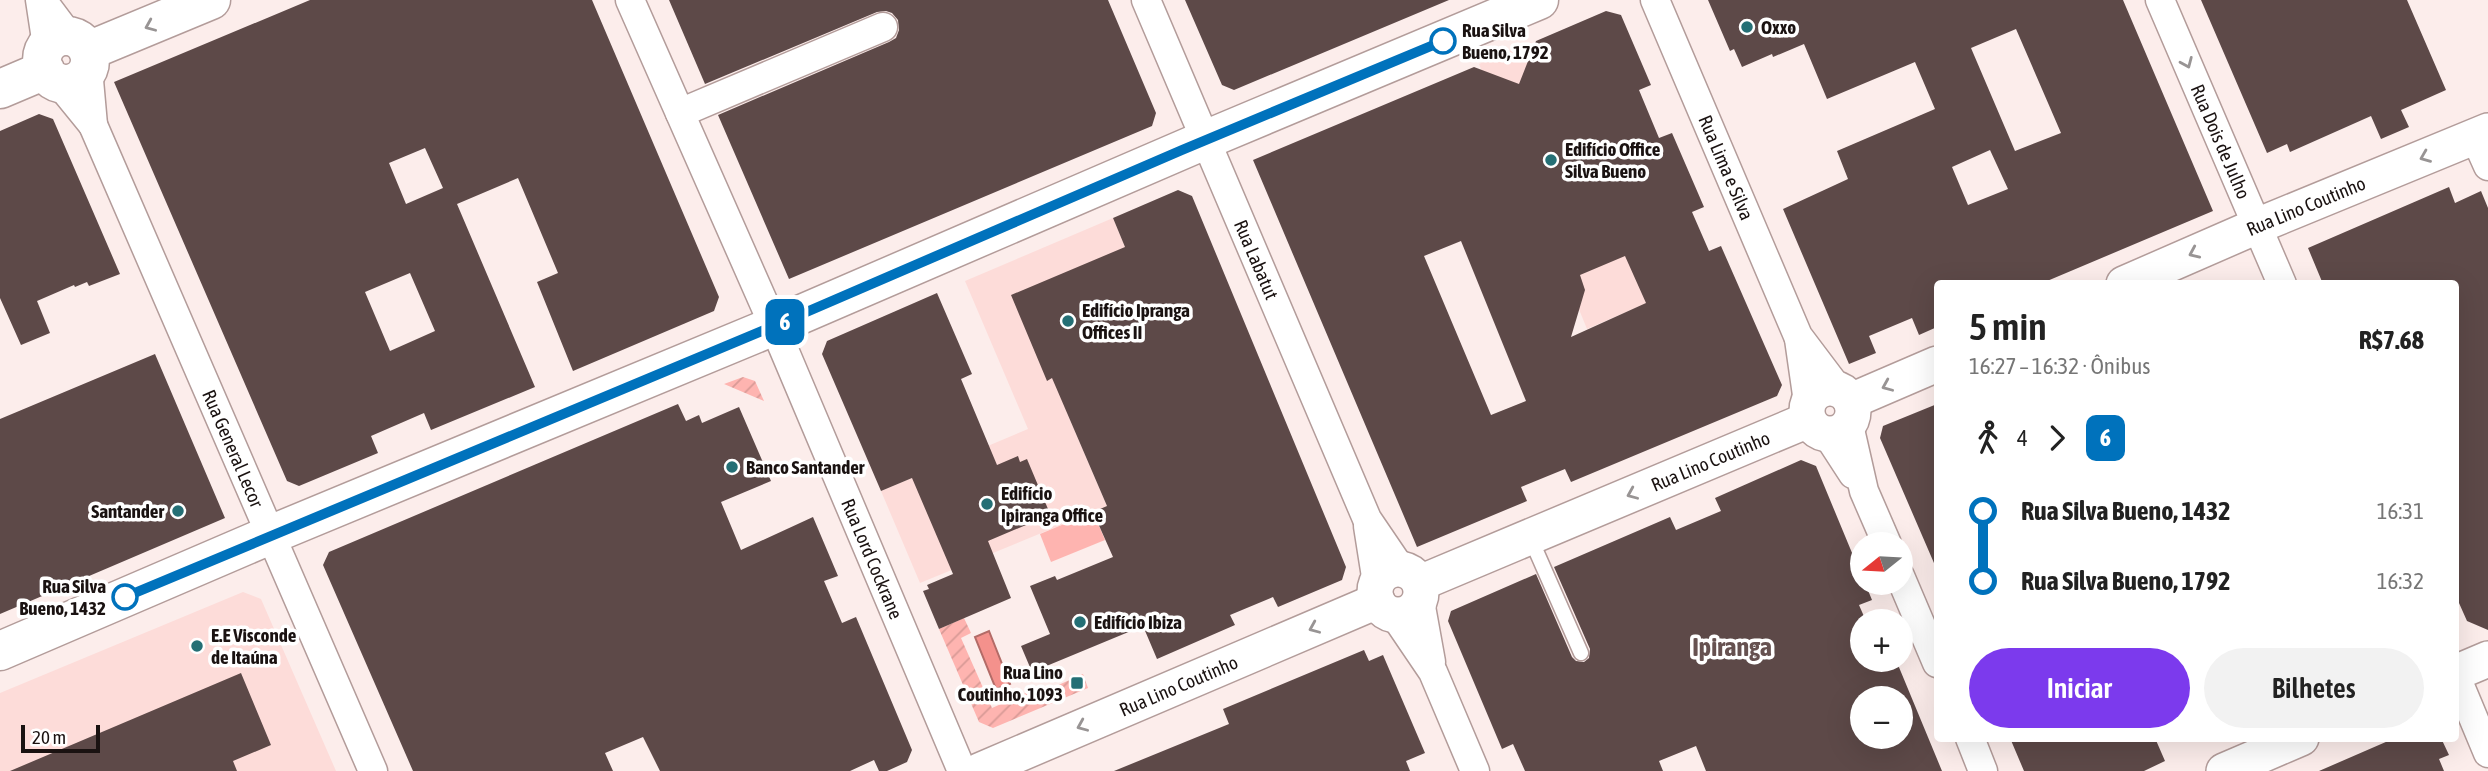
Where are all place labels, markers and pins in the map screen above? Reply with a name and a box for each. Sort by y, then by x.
place label: Oxxo [1761,16,1796,38]
place label: Rua Silva Bueno, 1792 [1462,19,1549,63]
marker: Oxxo [1739,19,1755,35]
marker: Rua Silva Bueno, 1792 [1430,28,1456,54]
place label: Edifício Office Silva Bueno [1565,138,1661,182]
marker: Edifício Office Silva Bueno [1543,152,1559,168]
place label: Edifício Ipranga Offices II [1082,299,1190,343]
marker: Edifício Ipranga Offices II [1060,313,1076,329]
place label: Banco Santander [746,456,865,478]
marker: Banco Santander [724,459,740,475]
place label: Edifício Ipiranga Office [1001,482,1104,526]
marker: Edifício Ipiranga Office [979,496,995,512]
place label: Santander [91,500,164,522]
marker: Santander [170,503,186,519]
place label: Rua Silva Bueno, 1432 [19,575,106,619]
marker: Rua Silva Bueno, 1432 [112,584,138,610]
place label: Edifício Ibiza [1094,611,1182,633]
marker: Edifício Ibiza [1072,614,1088,630]
place label: E.E Visconde de Itaúna [211,624,297,668]
marker: E.E Visconde de Itaúna [189,638,205,654]
place label: Rua Lino Coutinho, 1093 [957,661,1063,705]
marker: Rua Lino Coutinho, 1093 [1069,675,1085,691]

